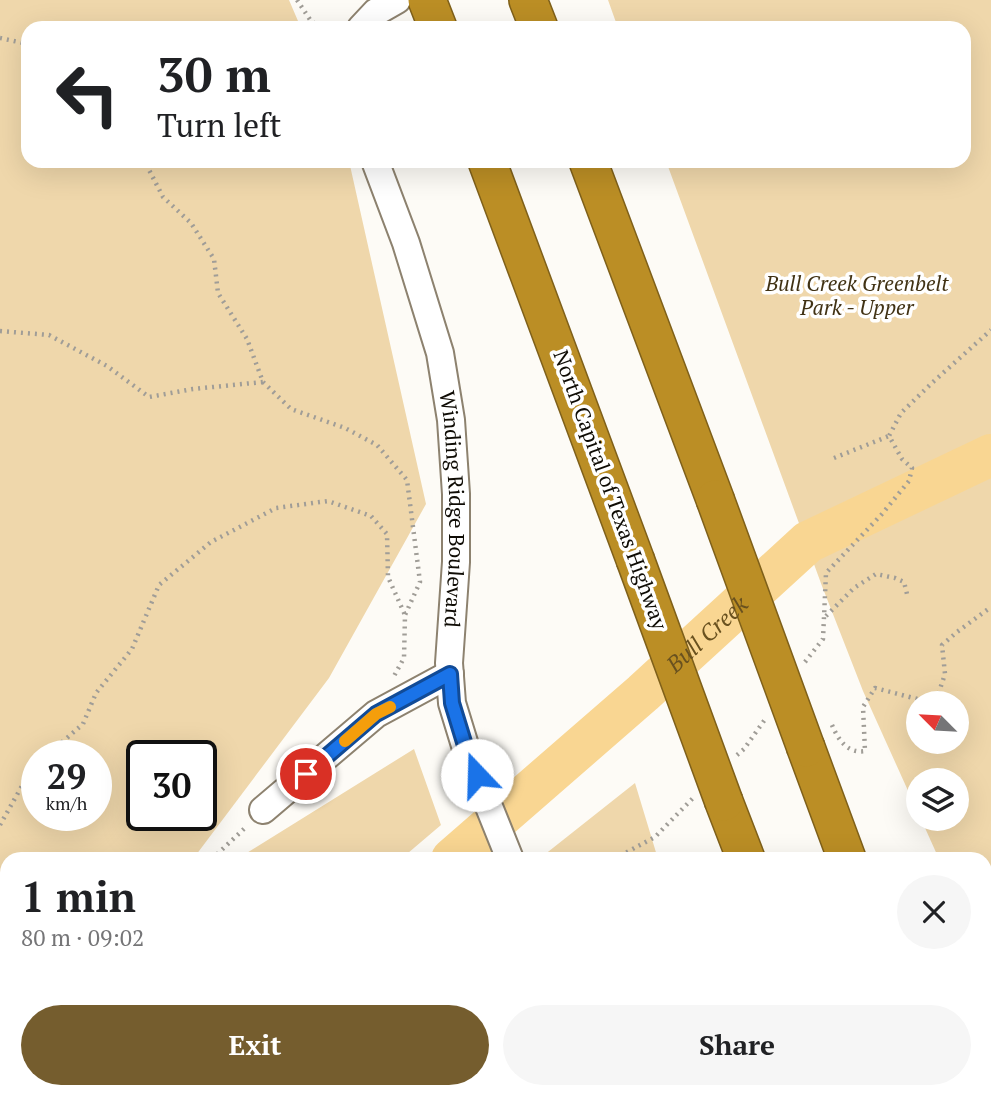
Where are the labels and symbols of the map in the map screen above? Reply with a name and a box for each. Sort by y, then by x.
park label: Bull Creek Greenbelt Park - Upper [765,269,949,321]
street label: North Capital of Texas Highway [547,346,675,634]
street label: Winding Ridge Boulevard [433,389,471,629]
water label: Bull Creek [659,588,755,680]
north arrow [906,691,970,754]
position arrow [440,738,514,812]
speed limit sign: 30 [126,740,217,831]
pin [276,744,336,804]

